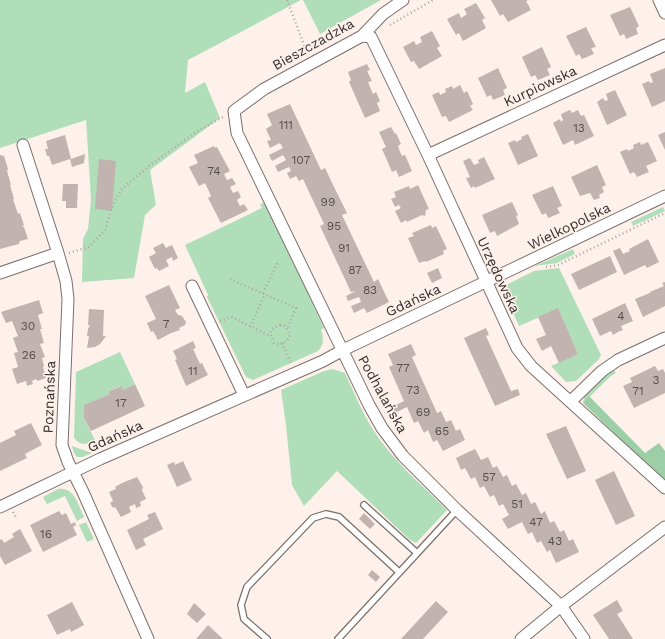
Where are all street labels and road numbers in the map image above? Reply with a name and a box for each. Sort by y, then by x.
street label: Bieszczadzka [269,15,357,73]
street label: Kurpiowska [501,62,579,110]
street label: Wielkopolska [525,199,613,253]
street label: Urzędowska [474,234,524,316]
street label: Gdańska [383,280,443,320]
street label: Podhalańska [355,352,411,436]
street label: Poznańska [40,360,58,434]
street label: Gdańska [85,417,145,455]

